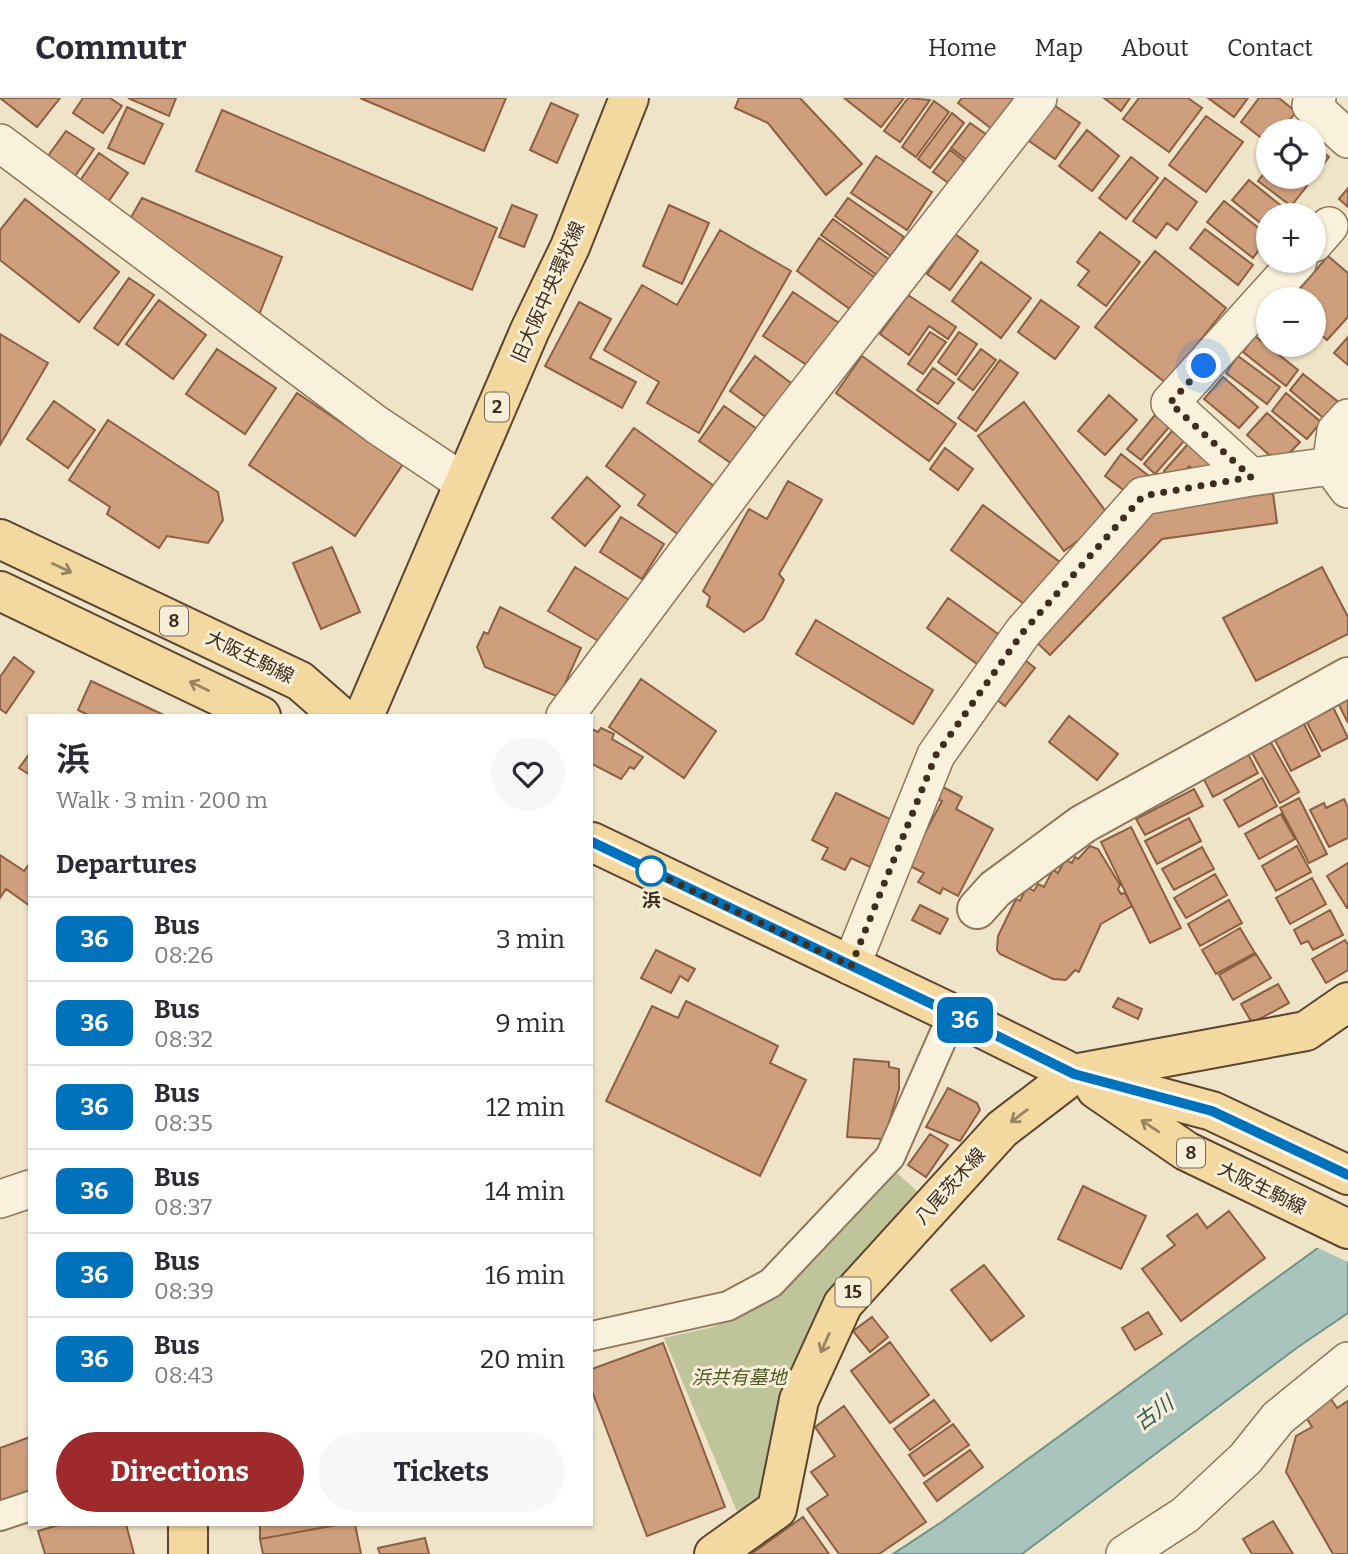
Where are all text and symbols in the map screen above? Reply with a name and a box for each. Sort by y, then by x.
text: Commutr [35,28,187,68]
text: Home [928,34,997,62]
text: Map [1035,34,1083,62]
text: About [1121,34,1189,62]
text: Contact [1227,34,1313,62]
map controls [1256,119,1326,357]
button: locate [1256,119,1326,189]
button: + [1256,203,1326,273]
street label: 旧大阪中央環状線 [507,218,589,366]
button: − [1256,287,1326,357]
your location [1186,348,1221,383]
road number: 2 [485,393,509,422]
one-way arrow [51,562,72,575]
road number: 8 [160,606,188,636]
street label: 大阪生駒線 [202,626,298,688]
one-way arrow [189,679,210,693]
button: heart [491,737,565,811]
text: 浜 [56,740,89,780]
text: Walk · 3 min · 200 m [56,786,268,814]
text: Departures [56,849,197,880]
marker: 浜 [636,856,666,886]
place label: 浜 [641,889,661,912]
text: Bus [154,910,200,941]
text: 3 min [496,924,565,955]
text: 36 [80,925,109,953]
text: 08:26 [154,941,213,969]
text: Bus [154,994,200,1025]
line badge: 36 [934,997,996,1043]
text: 36 [951,1006,979,1034]
text: 9 min [496,1008,565,1039]
text: 36 [80,1009,109,1037]
text: 08:32 [154,1025,213,1053]
text: Bus [154,1078,200,1109]
text: 12 min [486,1092,565,1123]
text: 36 [80,1093,109,1121]
one-way arrow [1011,1108,1029,1123]
text: 08:35 [154,1109,213,1137]
one-way arrow [1141,1119,1160,1134]
road number: 8 [1177,1138,1205,1168]
street label: 八尾茨木線 [910,1143,990,1229]
street label: 大阪生駒線 [1214,1157,1310,1219]
text: Bus [154,1162,200,1193]
text: 14 min [485,1176,565,1207]
text: 36 [80,1177,109,1205]
text: 08:37 [154,1193,212,1221]
text: Bus [154,1246,200,1277]
text: 16 min [485,1260,565,1291]
text: 36 [80,1261,109,1289]
text: 08:39 [154,1277,214,1305]
road number: 15 [836,1278,870,1307]
text: Bus [154,1330,200,1361]
one-way arrow [818,1332,831,1353]
text: 20 min [480,1344,565,1375]
text: 36 [80,1345,109,1373]
text: 08:43 [154,1361,214,1389]
park label: 浜共有墓地 [691,1366,788,1389]
water label: 古川 [1129,1389,1180,1436]
button: Directions [56,1432,304,1512]
button: Tickets [318,1432,565,1512]

